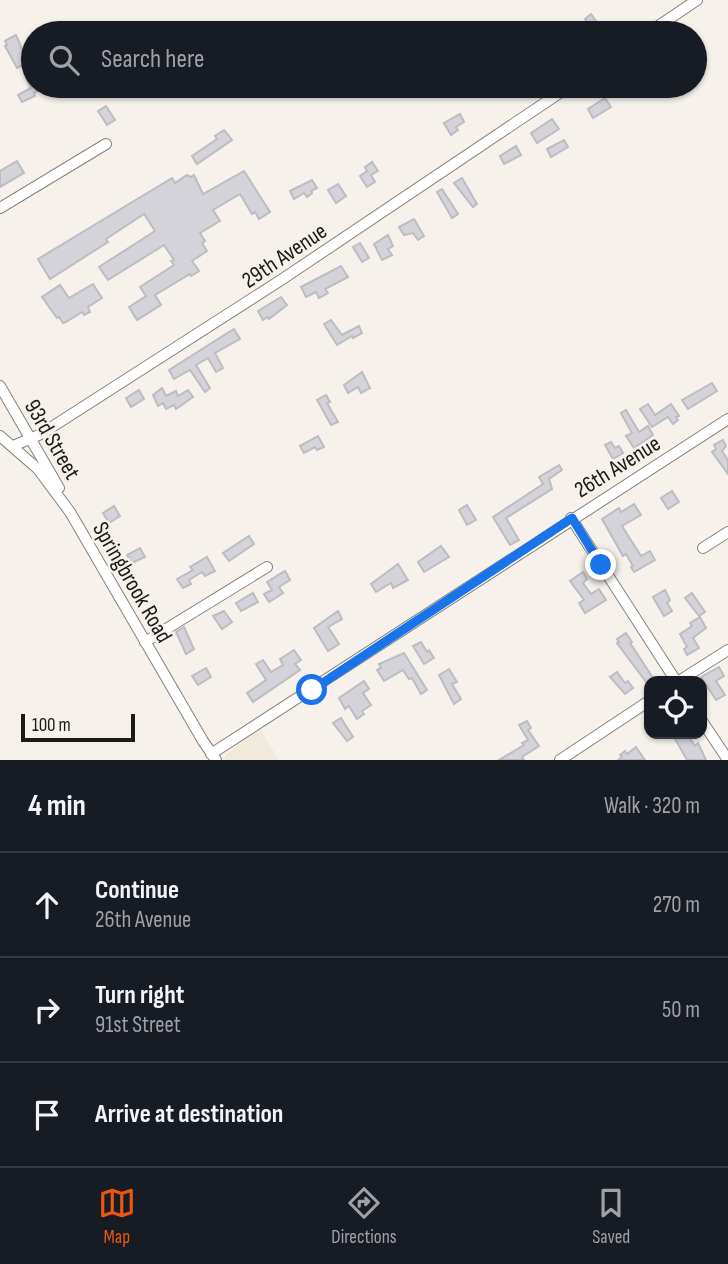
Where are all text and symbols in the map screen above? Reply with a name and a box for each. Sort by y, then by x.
search box [21,21,707,98]
icon: search [45,41,83,79]
text: Search here [101,44,204,75]
street label: 29th Avenue [237,217,332,294]
street label: 93rd Street [18,394,86,485]
street label: 26th Avenue [569,429,666,504]
street label: Springbrook Road [86,517,178,648]
route end [585,549,616,580]
route start [296,674,327,705]
map controls [644,676,707,739]
button: locate [644,676,707,739]
scale bar [21,711,135,743]
text: 100 m [32,714,71,737]
text: 4 min [28,788,86,824]
text: Walk · 320 m [604,792,700,820]
text: Continue [95,875,179,906]
icon: ahead [28,886,66,924]
text: 270 m [653,891,700,919]
text: 26th Avenue [95,906,191,934]
text: Turn right [95,980,184,1011]
icon: right [28,991,66,1029]
text: 50 m [662,996,700,1024]
text: 91st Street [95,1011,181,1039]
icon: arrive [28,1096,66,1134]
text: Arrive at destination [95,1099,283,1130]
tab: Map [98,1184,136,1249]
tab: Directions [331,1184,397,1249]
tab: Saved [592,1184,630,1249]

